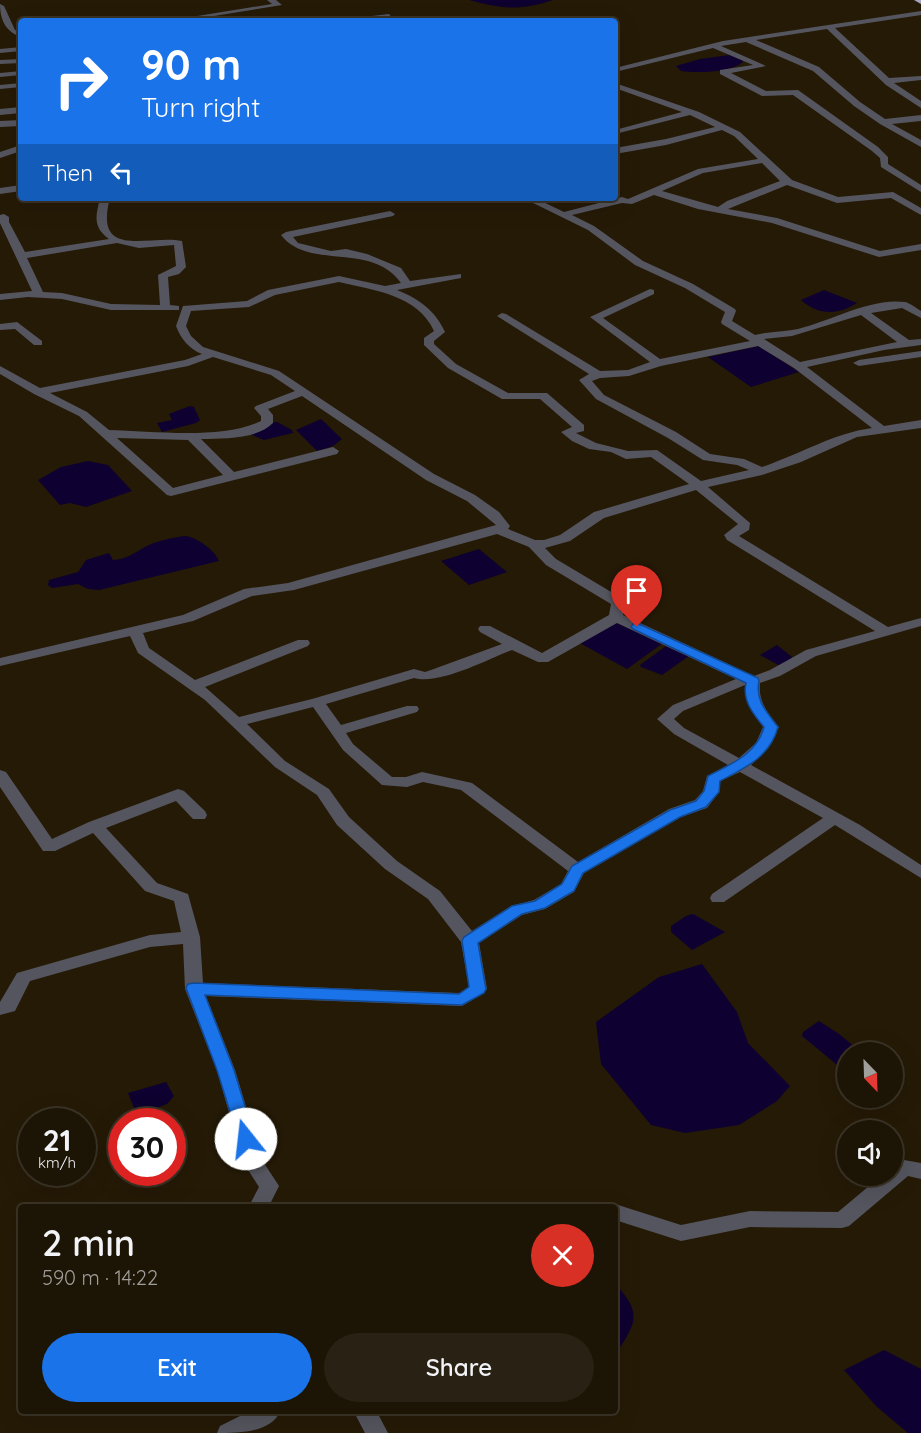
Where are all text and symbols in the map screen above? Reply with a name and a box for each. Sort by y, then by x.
text: 90 m [141,38,241,91]
icon: right [42,42,120,120]
text: Turn right [141,90,260,124]
icon: left [105,156,138,189]
text: Then [42,159,93,187]
pin [611,565,662,627]
icon: arrive [620,574,653,607]
north arrow [837,1042,903,1108]
map controls [837,1042,903,1186]
position arrow [214,1107,278,1171]
speed limit sign: 30 [108,1108,186,1186]
button: sound [837,1120,903,1186]
text: 21 [43,1121,71,1159]
text: km/h [38,1153,76,1172]
text: 2 min [42,1220,135,1265]
button: close [531,1224,594,1287]
text: 590 m · 14:22 [42,1265,158,1290]
button: Exit [42,1333,312,1402]
button: Share [324,1333,594,1402]

